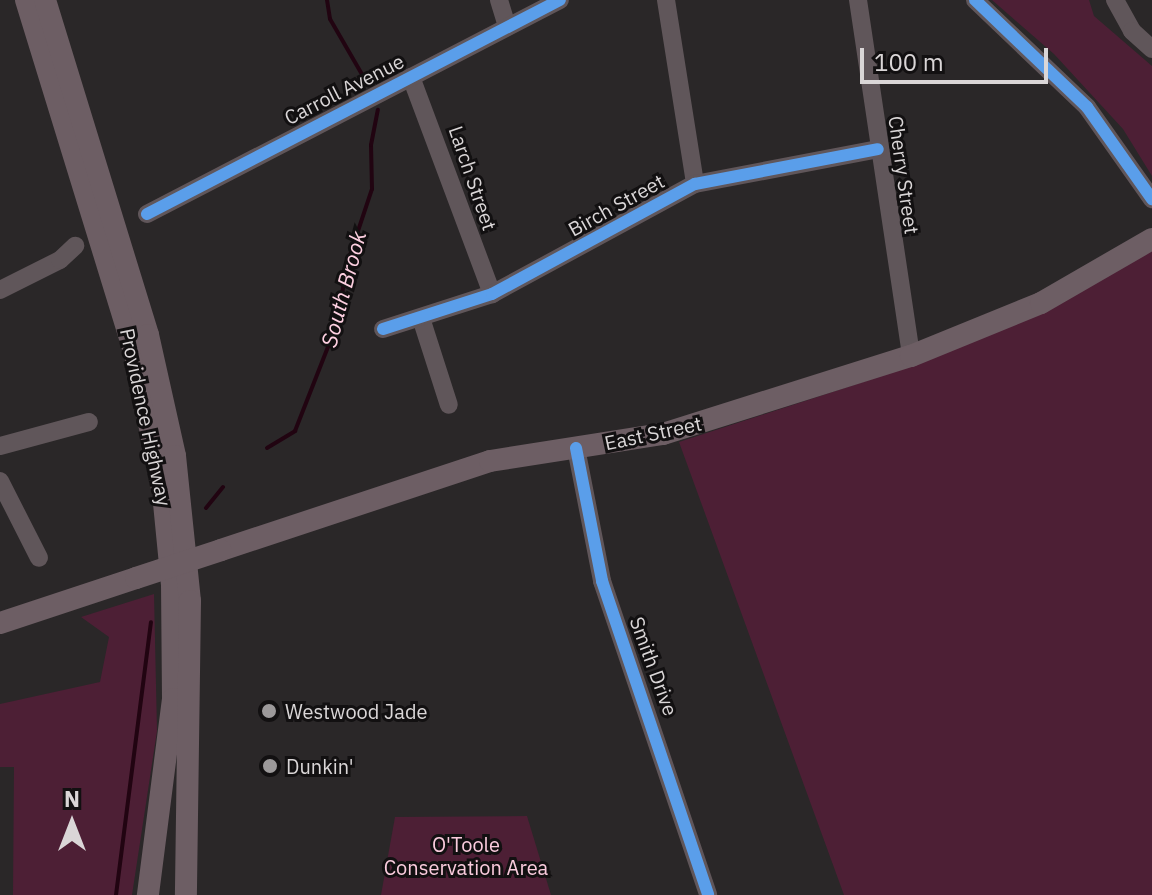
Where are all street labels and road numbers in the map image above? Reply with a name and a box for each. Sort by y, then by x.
street label: Carroll Avenue [280,49,408,129]
street label: Cherry Street [884,114,924,236]
street label: Larch Street [444,123,502,233]
street label: Birch Street [564,169,668,241]
street label: Providence Highway [115,326,177,508]
street label: East Street [602,411,704,455]
street label: Smith Drive [625,613,683,719]

